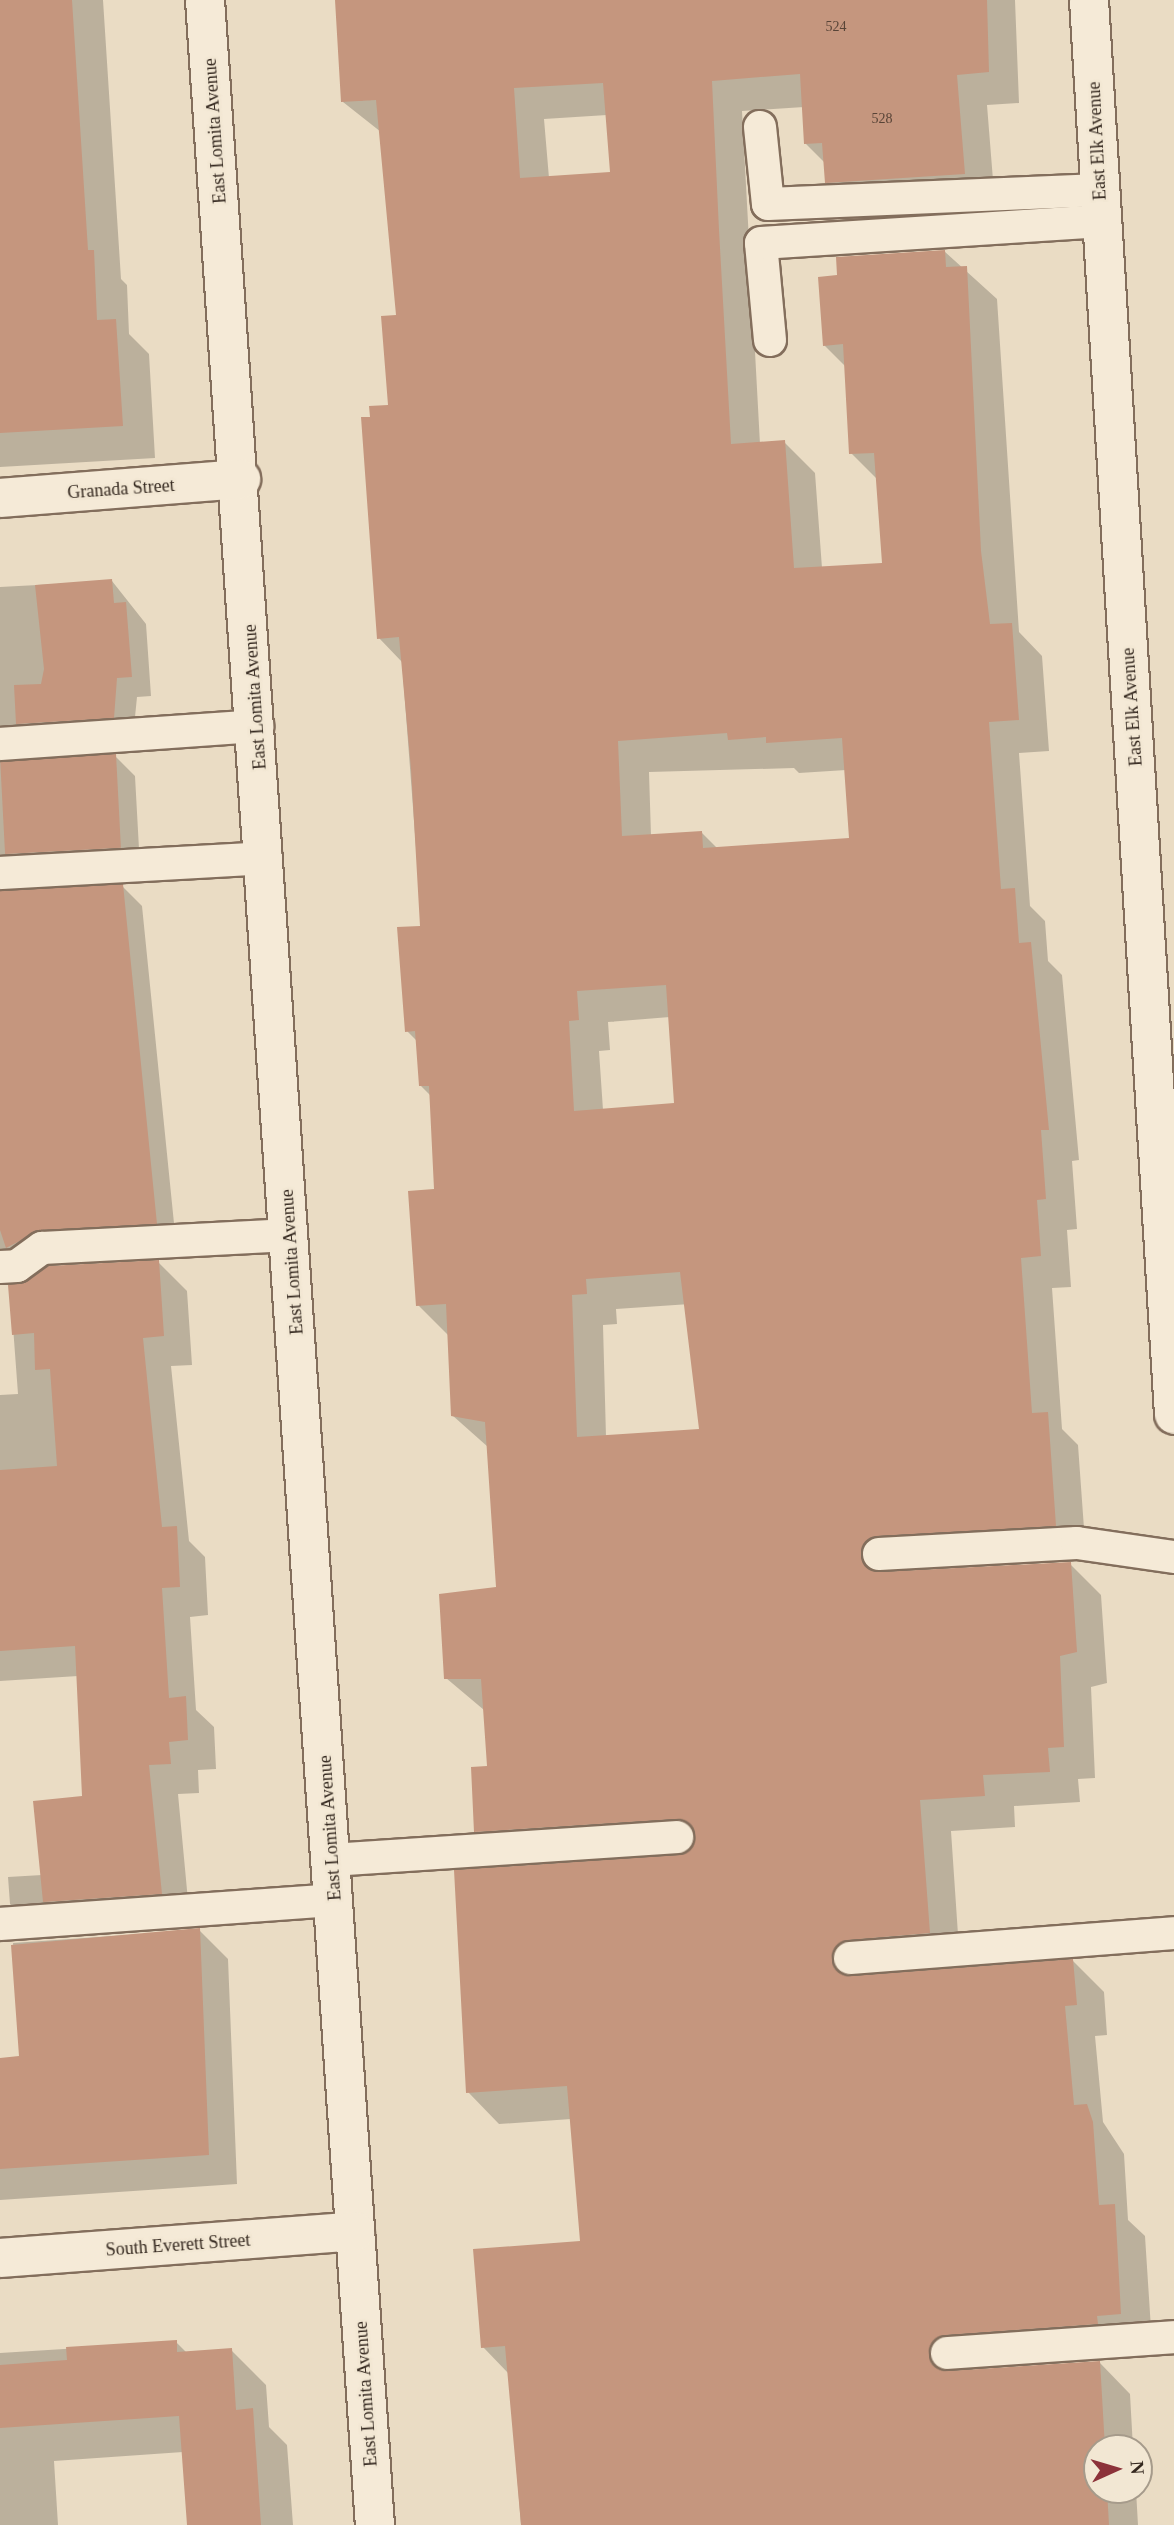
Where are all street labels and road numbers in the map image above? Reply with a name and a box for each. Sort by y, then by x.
street label: East Lomita Avenue [199,57,231,205]
street label: East Elk Avenue [1083,81,1111,201]
street label: Granada Street [67,474,175,504]
street label: East Lomita Avenue [239,623,271,771]
street label: East Elk Avenue [1117,647,1147,767]
street label: East Lomita Avenue [276,1188,308,1336]
street label: East Lomita Avenue [314,1754,346,1902]
street label: South Everett Street [105,2229,251,2261]
street label: East Lomita Avenue [350,2320,382,2468]

